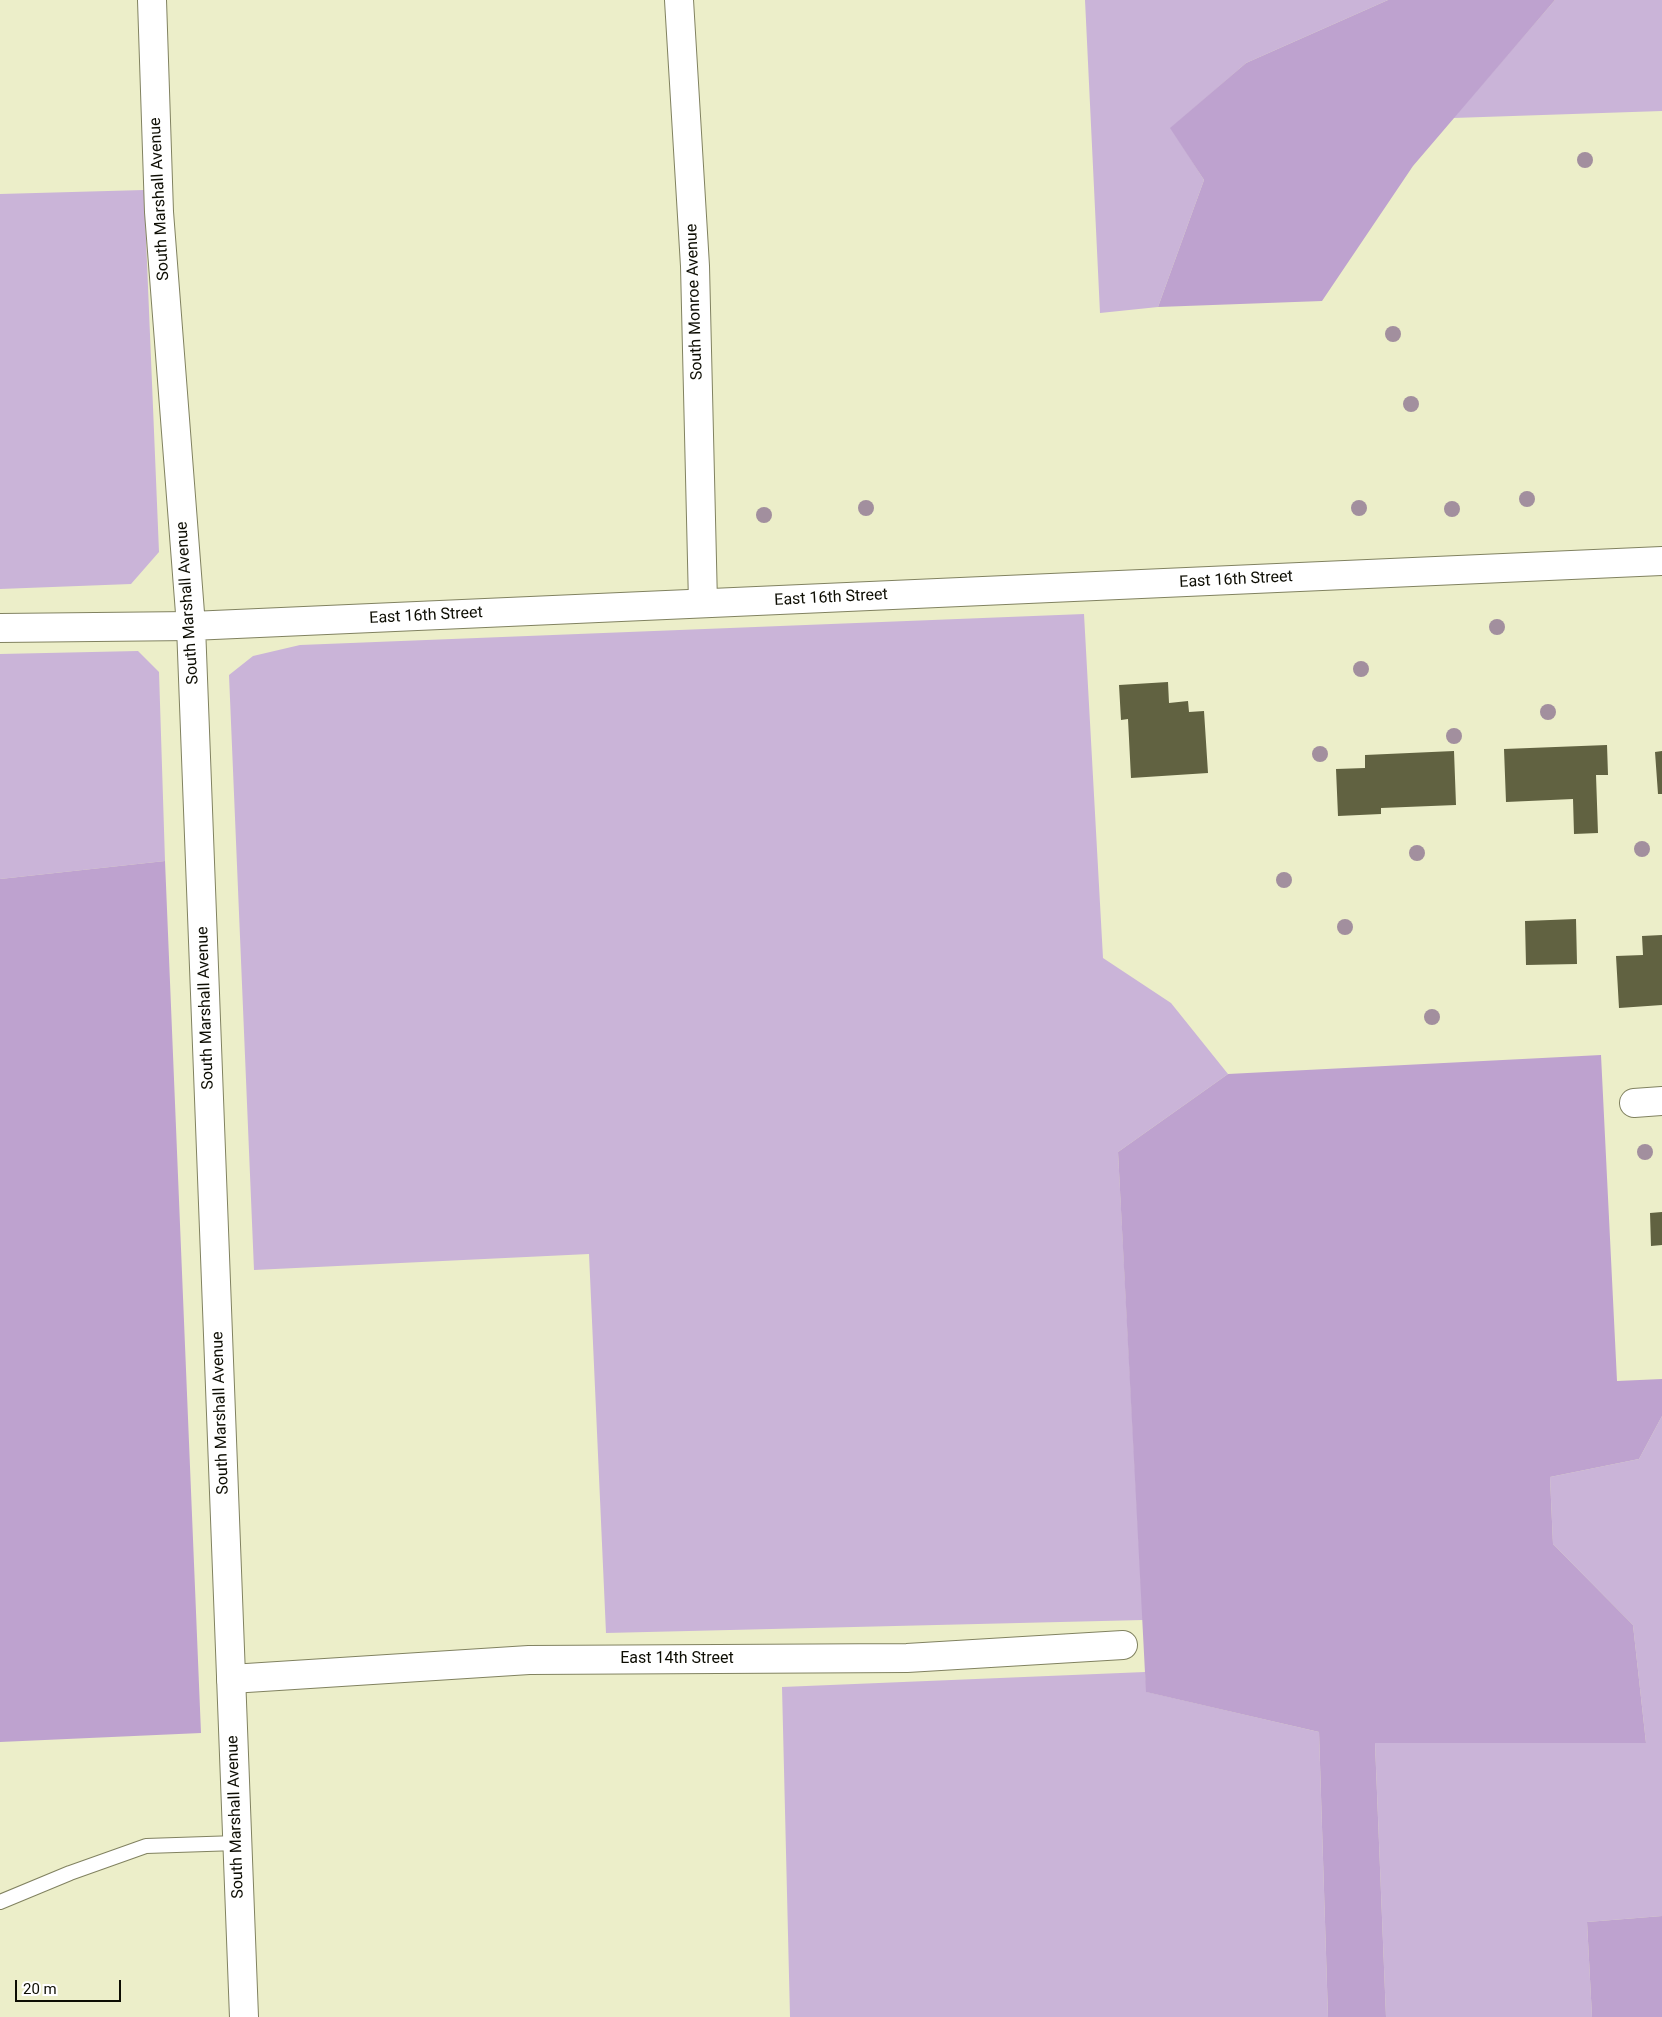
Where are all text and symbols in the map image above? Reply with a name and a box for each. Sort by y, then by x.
street label: South Marshall Avenue [146,117,174,281]
street label: South Monroe Avenue [683,223,707,381]
street label: South Marshall Avenue [173,521,203,685]
street label: East 16th Street [1179,567,1293,593]
street label: East 16th Street [774,585,888,611]
street label: East 16th Street [369,603,483,629]
street label: South Marshall Avenue [194,926,218,1090]
street label: South Marshall Avenue [209,1331,233,1495]
street label: East 14th Street [620,1649,734,1669]
street label: South Marshall Avenue [224,1735,248,1899]
scale bar [18,1970,124,2002]
text: 20 m [23,1980,57,1998]

